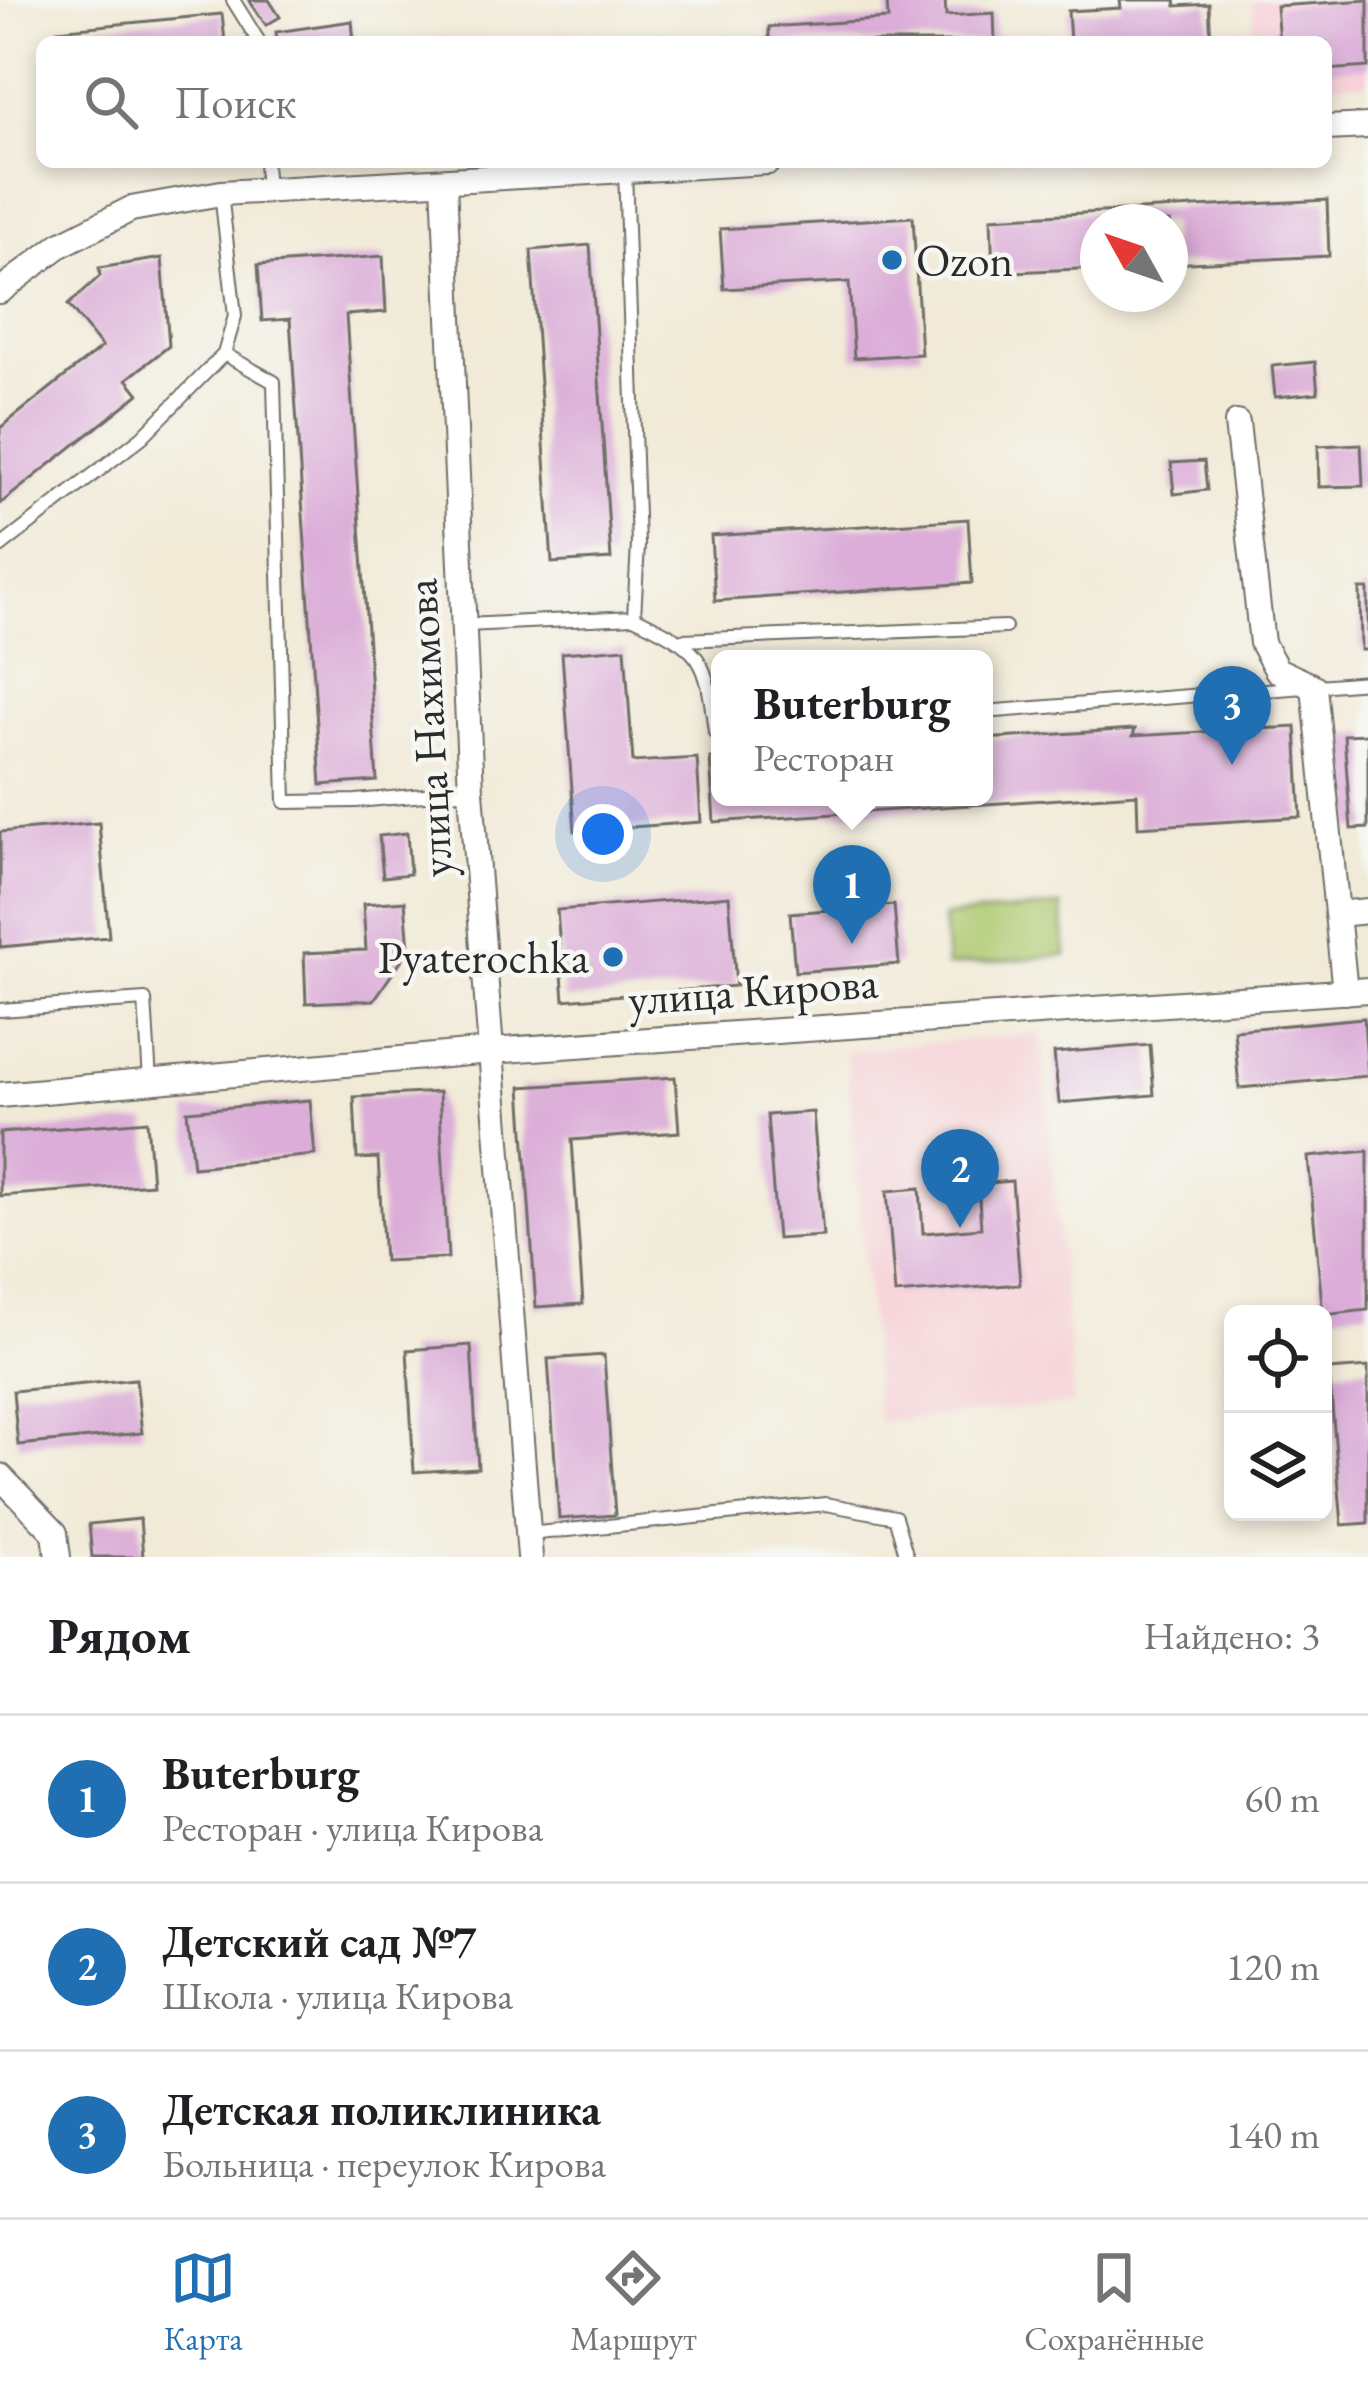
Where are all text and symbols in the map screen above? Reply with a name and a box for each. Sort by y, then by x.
search box [36,36,1332,168]
icon: search [78,69,144,135]
text: Поиск [174,73,296,131]
north arrow [1080,204,1188,312]
place label: Ozon [916,231,1013,289]
marker: Ozon [879,247,905,273]
street label: улица Нахимова [391,577,465,879]
popup [711,650,993,806]
pin: 3 [1193,666,1271,765]
text: Buterburg [753,674,951,732]
text: Ресторан [753,732,894,783]
your location [573,804,633,864]
pin: 1 [813,845,891,944]
place label: Pyaterochka [378,928,589,986]
marker: Pyaterochka [600,944,626,970]
street label: улица Кирова [626,952,880,1028]
pin: 2 [921,1129,999,1228]
map controls [1224,1305,1332,1521]
button: locate [1224,1305,1332,1413]
button: layers [1224,1413,1332,1521]
text: Рядом [48,1602,191,1668]
text: Найдено: 3 [1143,1610,1320,1661]
text: Buterburg [162,1744,360,1802]
text: 1 [77,1773,97,1824]
text: 60 m [1244,1773,1320,1824]
text: Ресторан · улица Кирова [162,1802,543,1853]
text: Детский сад №7 [162,1912,476,1970]
text: 2 [77,1941,97,1992]
text: 120 m [1226,1941,1320,1992]
text: Школа · улица Кирова [162,1970,513,2021]
text: Детская поликлиника [162,2080,601,2138]
text: 3 [77,2109,97,2160]
text: 140 m [1226,2109,1320,2160]
text: Больница · переулок Кирова [162,2138,606,2189]
tab: Карта [164,2245,243,2360]
tab: Маршрут [570,2245,697,2360]
tab: Сохранённые [1024,2245,1204,2360]

